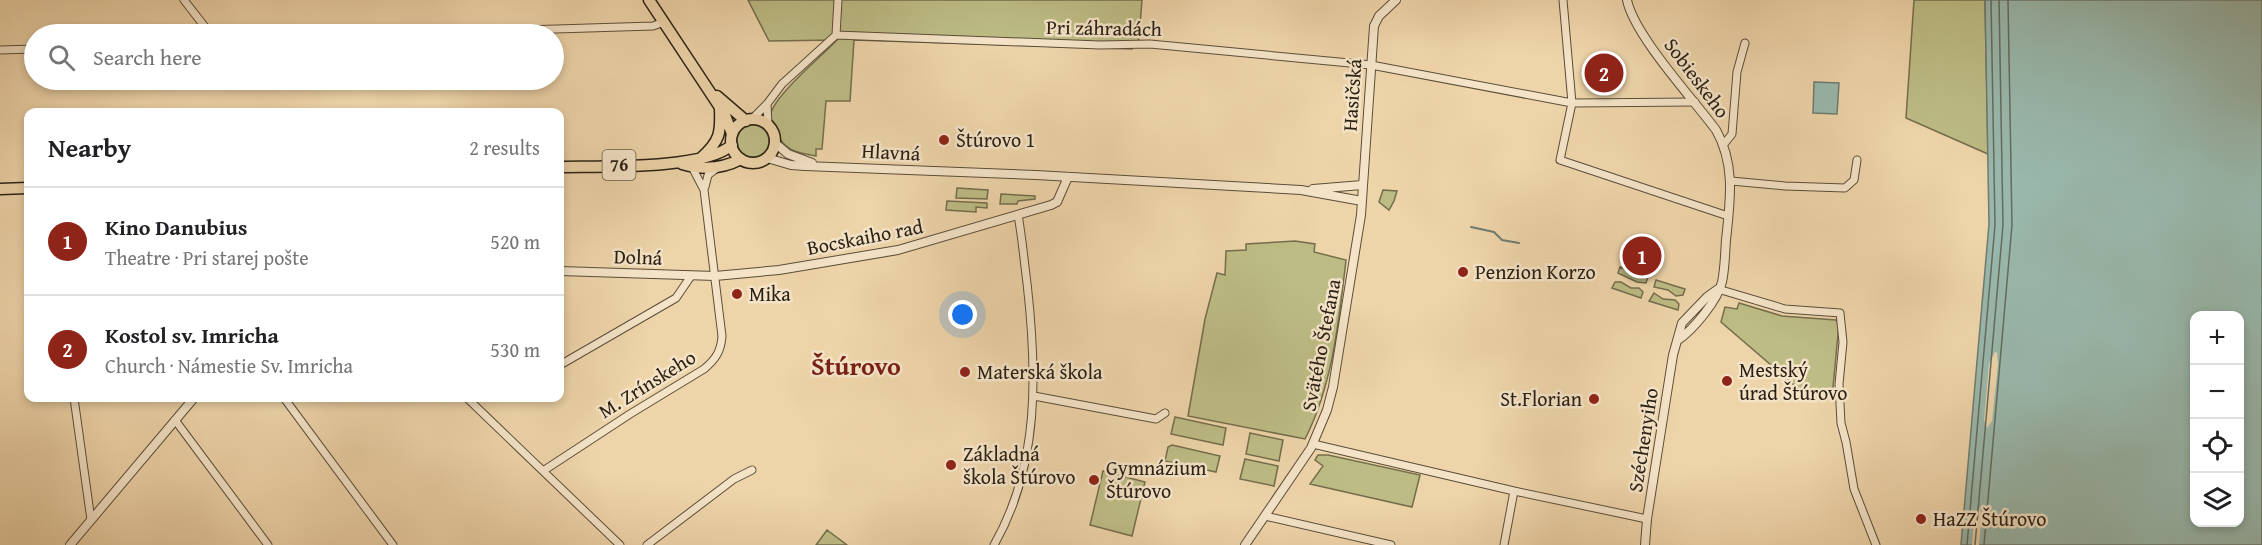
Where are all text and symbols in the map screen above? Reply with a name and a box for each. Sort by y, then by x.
street label: Pri záhradách [1046,12,1162,43]
search box [24,24,564,90]
street label: Sobieskeho [1658,31,1737,124]
icon: search [45,41,78,74]
text: Search here [93,41,202,73]
pin: 2 [1584,50,1624,96]
street label: Hasičská [1335,57,1369,132]
place label: Štúrovo 1 [956,125,1035,154]
text: Nearby [48,128,131,167]
text: 2 results [469,133,540,162]
marker: Štúrovo 1 [937,133,951,147]
street label: Hlavná [861,135,922,168]
road number: 76 [602,150,636,180]
text: Kino Danubius [105,211,247,243]
street label: Bocskaiho rad [804,211,926,262]
text: 1 [62,227,73,256]
text: 520 m [490,227,540,256]
pin: 1 [1622,234,1662,278]
street label: Dolná [613,241,663,272]
text: Theatre · Pri starej pošte [105,243,309,272]
place label: Penzion Korzo [1475,257,1596,286]
marker: Penzion Korzo [1456,265,1470,279]
street label: Svätého Štefana [1293,276,1348,414]
place label: Mika [749,279,791,308]
marker: Mika [730,287,744,301]
your location [948,300,977,329]
map controls [2190,311,2244,527]
button: + [2190,311,2244,365]
text: Kostol sv. Imricha [105,319,279,351]
text: 2 [62,335,73,364]
text: 530 m [490,335,540,364]
street label: M. Zrínskeho [592,342,701,425]
district label: Štúrovo [811,346,901,385]
text: Church · Námestie Sv. Imricha [105,351,353,380]
place label: Mestský úrad Štúrovo [1739,355,1848,407]
place label: Materská škola [977,357,1103,386]
marker: Materská škola [958,365,972,379]
button: − [2190,365,2244,419]
marker: Mestský úrad Štúrovo [1720,374,1734,388]
place label: St.Florian [1500,384,1582,413]
street label: Széchenyiho [1620,386,1665,494]
marker: St.Florian [1587,392,1601,406]
button: locate [2190,419,2244,473]
place label: Základná škola Štúrovo [963,439,1076,491]
place label: Gymnázium Štúrovo [1106,453,1207,505]
marker: Základná škola Štúrovo [944,458,958,472]
marker: Gymnázium Štúrovo [1087,473,1101,487]
button: layers [2190,473,2244,527]
place label: HaZZ Štúrovo [1933,504,2047,533]
marker: HaZZ Štúrovo [1914,512,1928,526]

